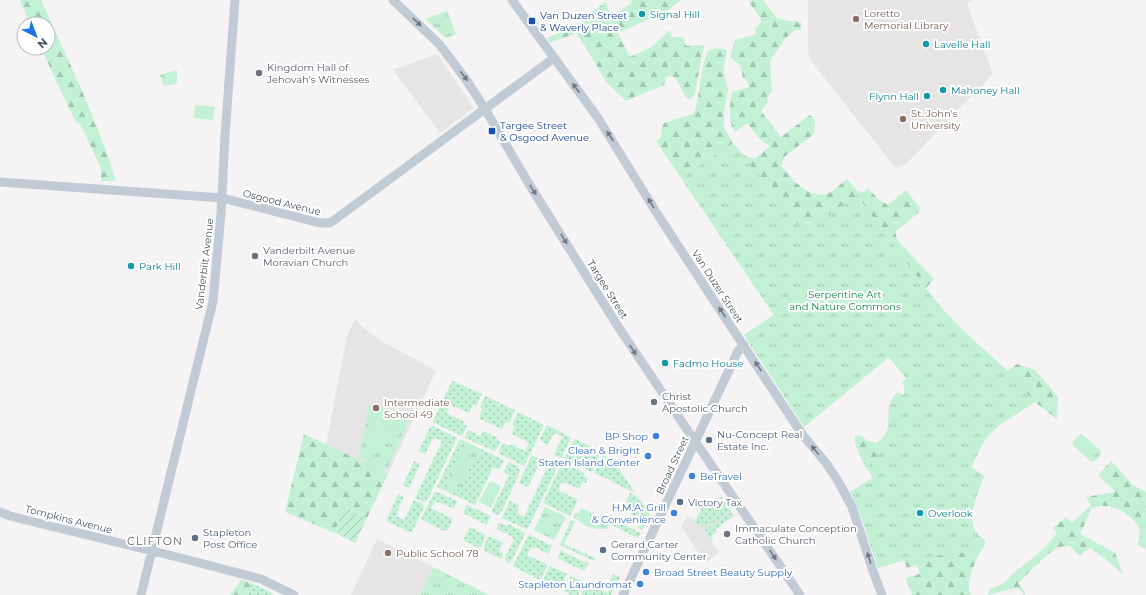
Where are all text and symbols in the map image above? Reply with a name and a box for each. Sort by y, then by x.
place label: Loretto Memorial Library [864,7,949,32]
place label: Signal Hill [650,8,700,21]
place label: Van Duzen Street & Waverly Place [540,9,627,34]
marker: Signal Hill [637,9,647,19]
marker: Loretto Memorial Library [851,14,861,24]
north arrow [16,16,56,56]
marker: Van Duzen Street & Waverly Place [527,16,537,26]
one-way arrow [412,18,422,27]
text: N [35,35,51,52]
place label: Lavelle Hall [934,38,990,51]
marker: Lavelle Hall [921,39,931,49]
place label: Kingdom Hall of Jehovah's Witnesses [266,61,370,86]
marker: Kingdom Hall of Jehovah's Witnesses [254,68,264,78]
one-way arrow [459,71,468,82]
one-way arrow [572,83,580,93]
place label: Mahoney Hall [951,84,1020,97]
marker: Mahoney Hall [938,85,948,95]
place label: Flynn Hall [869,90,919,103]
marker: Flynn Hall [922,91,932,101]
place label: St. John's University [911,107,961,132]
marker: St. John's University [898,114,908,124]
place label: Targee Street & Osgood Avenue [500,119,589,144]
marker: Targee Street & Osgood Avenue [487,126,497,136]
one-way arrow [606,130,613,142]
one-way arrow [529,185,537,195]
street label: Osgood Avenue [242,187,322,218]
one-way arrow [647,198,655,208]
street label: Vanderbilt Avenue [192,217,217,311]
one-way arrow [560,234,568,244]
place label: Vanderbilt Avenue Moravian Church [263,244,355,269]
street label: Van Duzer Street [689,247,746,325]
marker: Vanderbilt Avenue Moravian Church [250,251,260,261]
street label: Targee Street [584,257,631,321]
place label: Park Hill [139,260,181,273]
marker: Park Hill [126,261,136,271]
park label: Serpentine Art and Nature Commons [789,288,901,313]
one-way arrow [718,307,726,318]
one-way arrow [629,344,637,355]
place label: Fadmo House [673,357,743,370]
marker: Fadmo House [660,358,670,368]
one-way arrow [754,361,762,371]
place label: Christ Apostolic Church [662,390,748,415]
place label: Intermediate School 49 [384,396,450,421]
marker: Christ Apostolic Church [649,397,659,407]
marker: Intermediate School 49 [371,403,381,413]
place label: Nu-Concept Real Estate Inc. [717,428,802,453]
place label: BP Shop [605,430,648,443]
marker: BP Shop [651,431,661,441]
street label: Broad Street [653,434,692,497]
marker: Nu-Concept Real Estate Inc. [704,435,714,445]
place label: Clean & Bright Staten Island Center [539,444,640,469]
one-way arrow [810,445,819,455]
marker: Clean & Bright Staten Island Center [643,451,653,461]
place label: BeTravel [700,470,742,483]
marker: BeTravel [687,471,697,481]
place label: Victory Tax [688,496,743,509]
marker: Victory Tax [675,497,685,507]
place label: H.M.A. Grill & Convenience [592,501,666,526]
street label: Tompkins Avenue [24,502,114,537]
place label: Overlook [928,507,973,520]
marker: H.M.A. Grill & Convenience [669,508,679,518]
marker: Overlook [915,508,925,518]
place label: Immaculate Conception Catholic Church [735,522,857,547]
place label: Stapleton Post Office [203,526,257,551]
marker: Immaculate Conception Catholic Church [722,529,732,539]
marker: Stapleton Post Office [190,533,200,543]
district label: CLIFTON [127,534,183,548]
place label: Gerard Carter Community Center [611,538,707,563]
marker: Gerard Carter Community Center [598,545,608,555]
place label: Public School 78 [396,547,479,560]
marker: Public School 78 [383,548,393,558]
one-way arrow [769,550,777,560]
one-way arrow [865,552,871,564]
place label: Broad Street Beauty Supply [654,566,793,579]
marker: Broad Street Beauty Supply [641,567,651,577]
place label: Stapleton Laundromat [518,578,632,591]
marker: Stapleton Laundromat [635,579,645,589]

